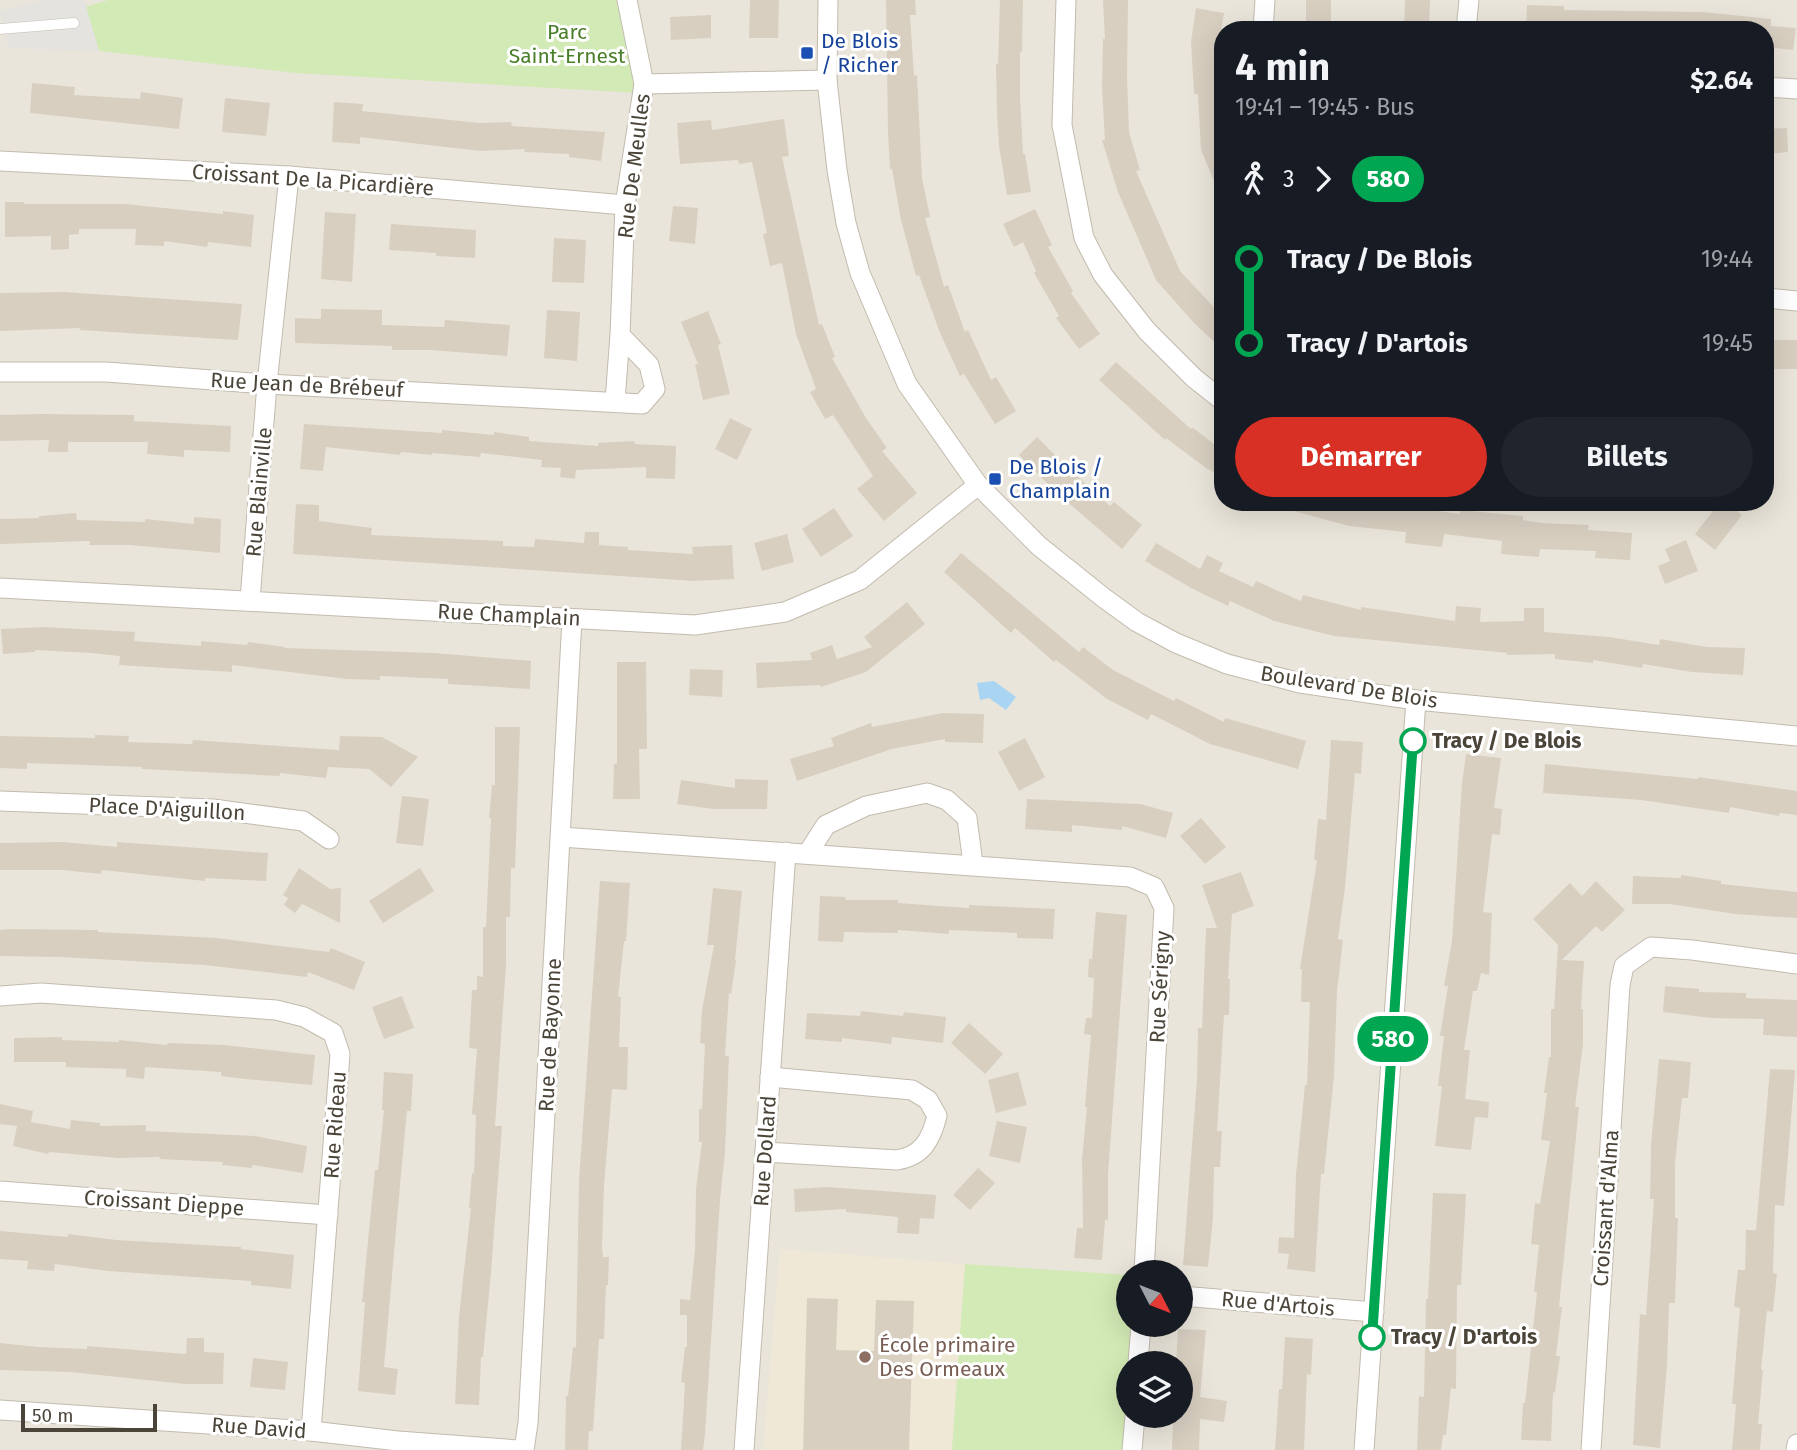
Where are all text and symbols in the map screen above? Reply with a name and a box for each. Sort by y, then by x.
park label: Parc Saint-Ernest [509,19,626,69]
place label: De Blois / Richer [821,28,899,78]
text: 4 min [1235,44,1330,90]
marker: De Blois / Richer [799,45,815,61]
text: $2.64 [1690,65,1753,96]
street label: Rue De Meulles [612,92,656,240]
text: 19:41 – 19:45 · Bus [1235,93,1414,121]
street label: Croissant De la Picardière [191,159,435,201]
icon: walk [1235,160,1273,198]
icon: forward [1304,160,1342,198]
text: 3 [1283,165,1294,193]
text: 58O [1366,165,1410,193]
text: Tracy / De Blois [1287,244,1472,275]
text: 19:44 [1701,245,1753,273]
text: Tracy / D'artois [1287,328,1468,359]
text: 19:45 [1702,329,1753,357]
street label: Rue Jean de Brébeuf [210,367,406,403]
button: Démarrer [1235,417,1487,497]
button: Billets [1501,417,1753,497]
street label: Rue Blainville [240,426,278,558]
place label: De Blois / Champlain [1009,454,1110,504]
marker: De Blois / Champlain [987,471,1003,487]
street label: Rue Champlain [437,598,581,632]
street label: Boulevard De Blois [1259,660,1440,714]
marker: Tracy / De Blois [1400,728,1426,754]
place label: Tracy / De Blois [1432,728,1581,754]
street label: Place D'Aiguillon [88,792,246,826]
street label: Rue Sérigny [1144,930,1176,1044]
street label: Rue de Bayonne [533,957,567,1113]
line badge: 58O [1353,1016,1433,1062]
text: 58O [1371,1025,1415,1053]
street label: Rue Rideau [318,1070,352,1180]
street label: Rue Dollard [748,1095,782,1207]
street label: Croissant d'Alma [1588,1129,1624,1287]
street label: Croissant Dieppe [83,1184,245,1222]
north arrow [1116,1260,1194,1337]
map controls [1116,1260,1193,1428]
street label: Rue d'Artois [1220,1286,1336,1322]
marker: Tracy / D'artois [1359,1324,1385,1350]
place label: Tracy / D'artois [1391,1324,1537,1350]
place label: École primaire Des Ormeaux [879,1332,1016,1382]
marker: École primaire Des Ormeaux [857,1349,873,1365]
button: layers [1116,1351,1193,1428]
scale bar [21,1401,158,1433]
text: 50 m [32,1404,73,1427]
street label: Rue David [211,1412,307,1444]

